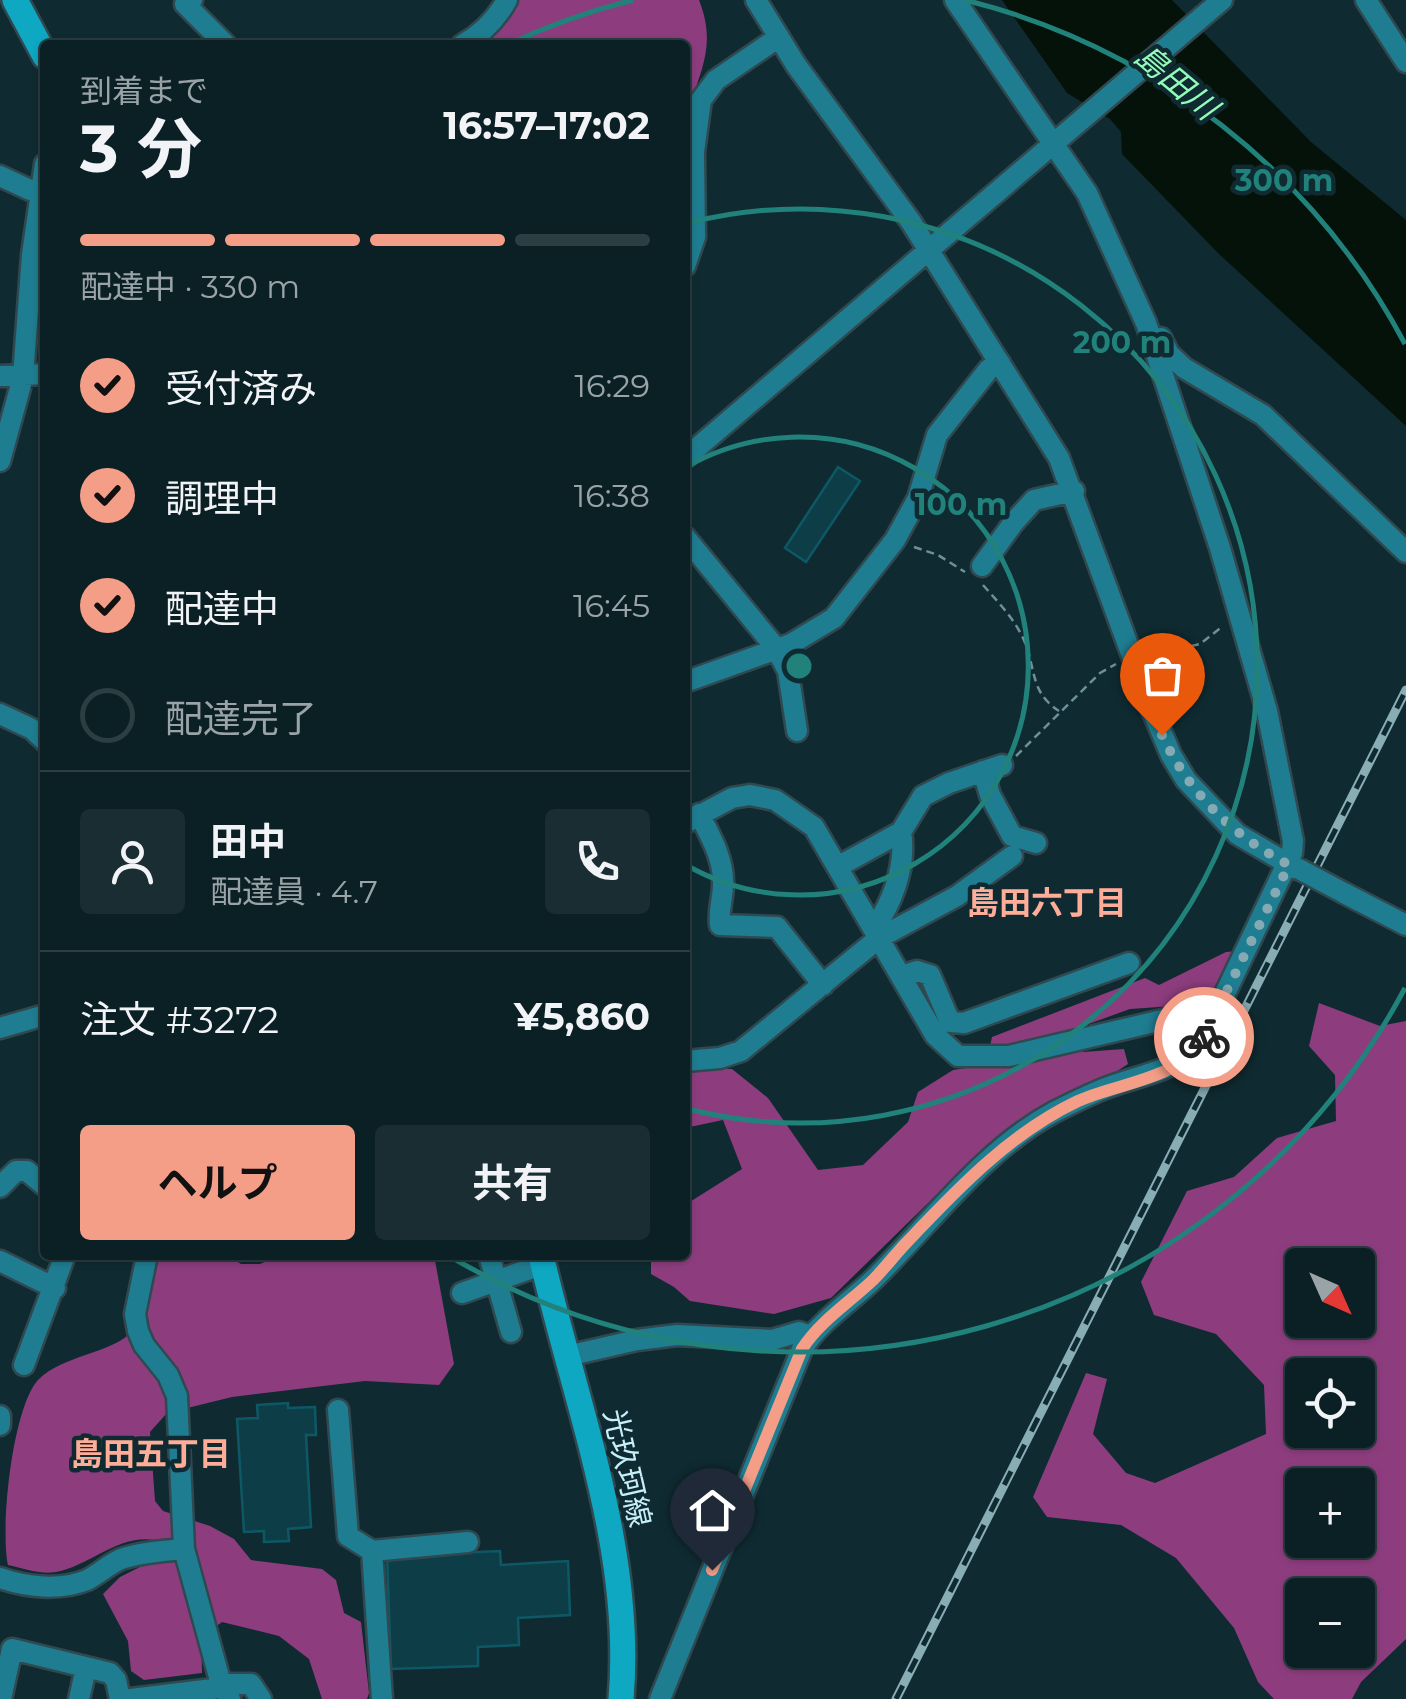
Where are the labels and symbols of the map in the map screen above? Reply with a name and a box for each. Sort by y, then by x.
water label: 島田川 [1127,36,1228,129]
text: 300 m [1234,162,1333,199]
text: 200 m [1073,324,1171,361]
text: 100 m [915,486,1007,523]
pin [1120,633,1205,736]
centre of rings [781,648,817,684]
district label: 島田六丁目 [967,883,1127,922]
courier [1154,987,1254,1087]
north arrow [1285,1248,1375,1338]
street label: 光玖珂線 [596,1405,659,1531]
district label: 島田五丁目 [71,1434,231,1473]
pin [670,1468,755,1571]

